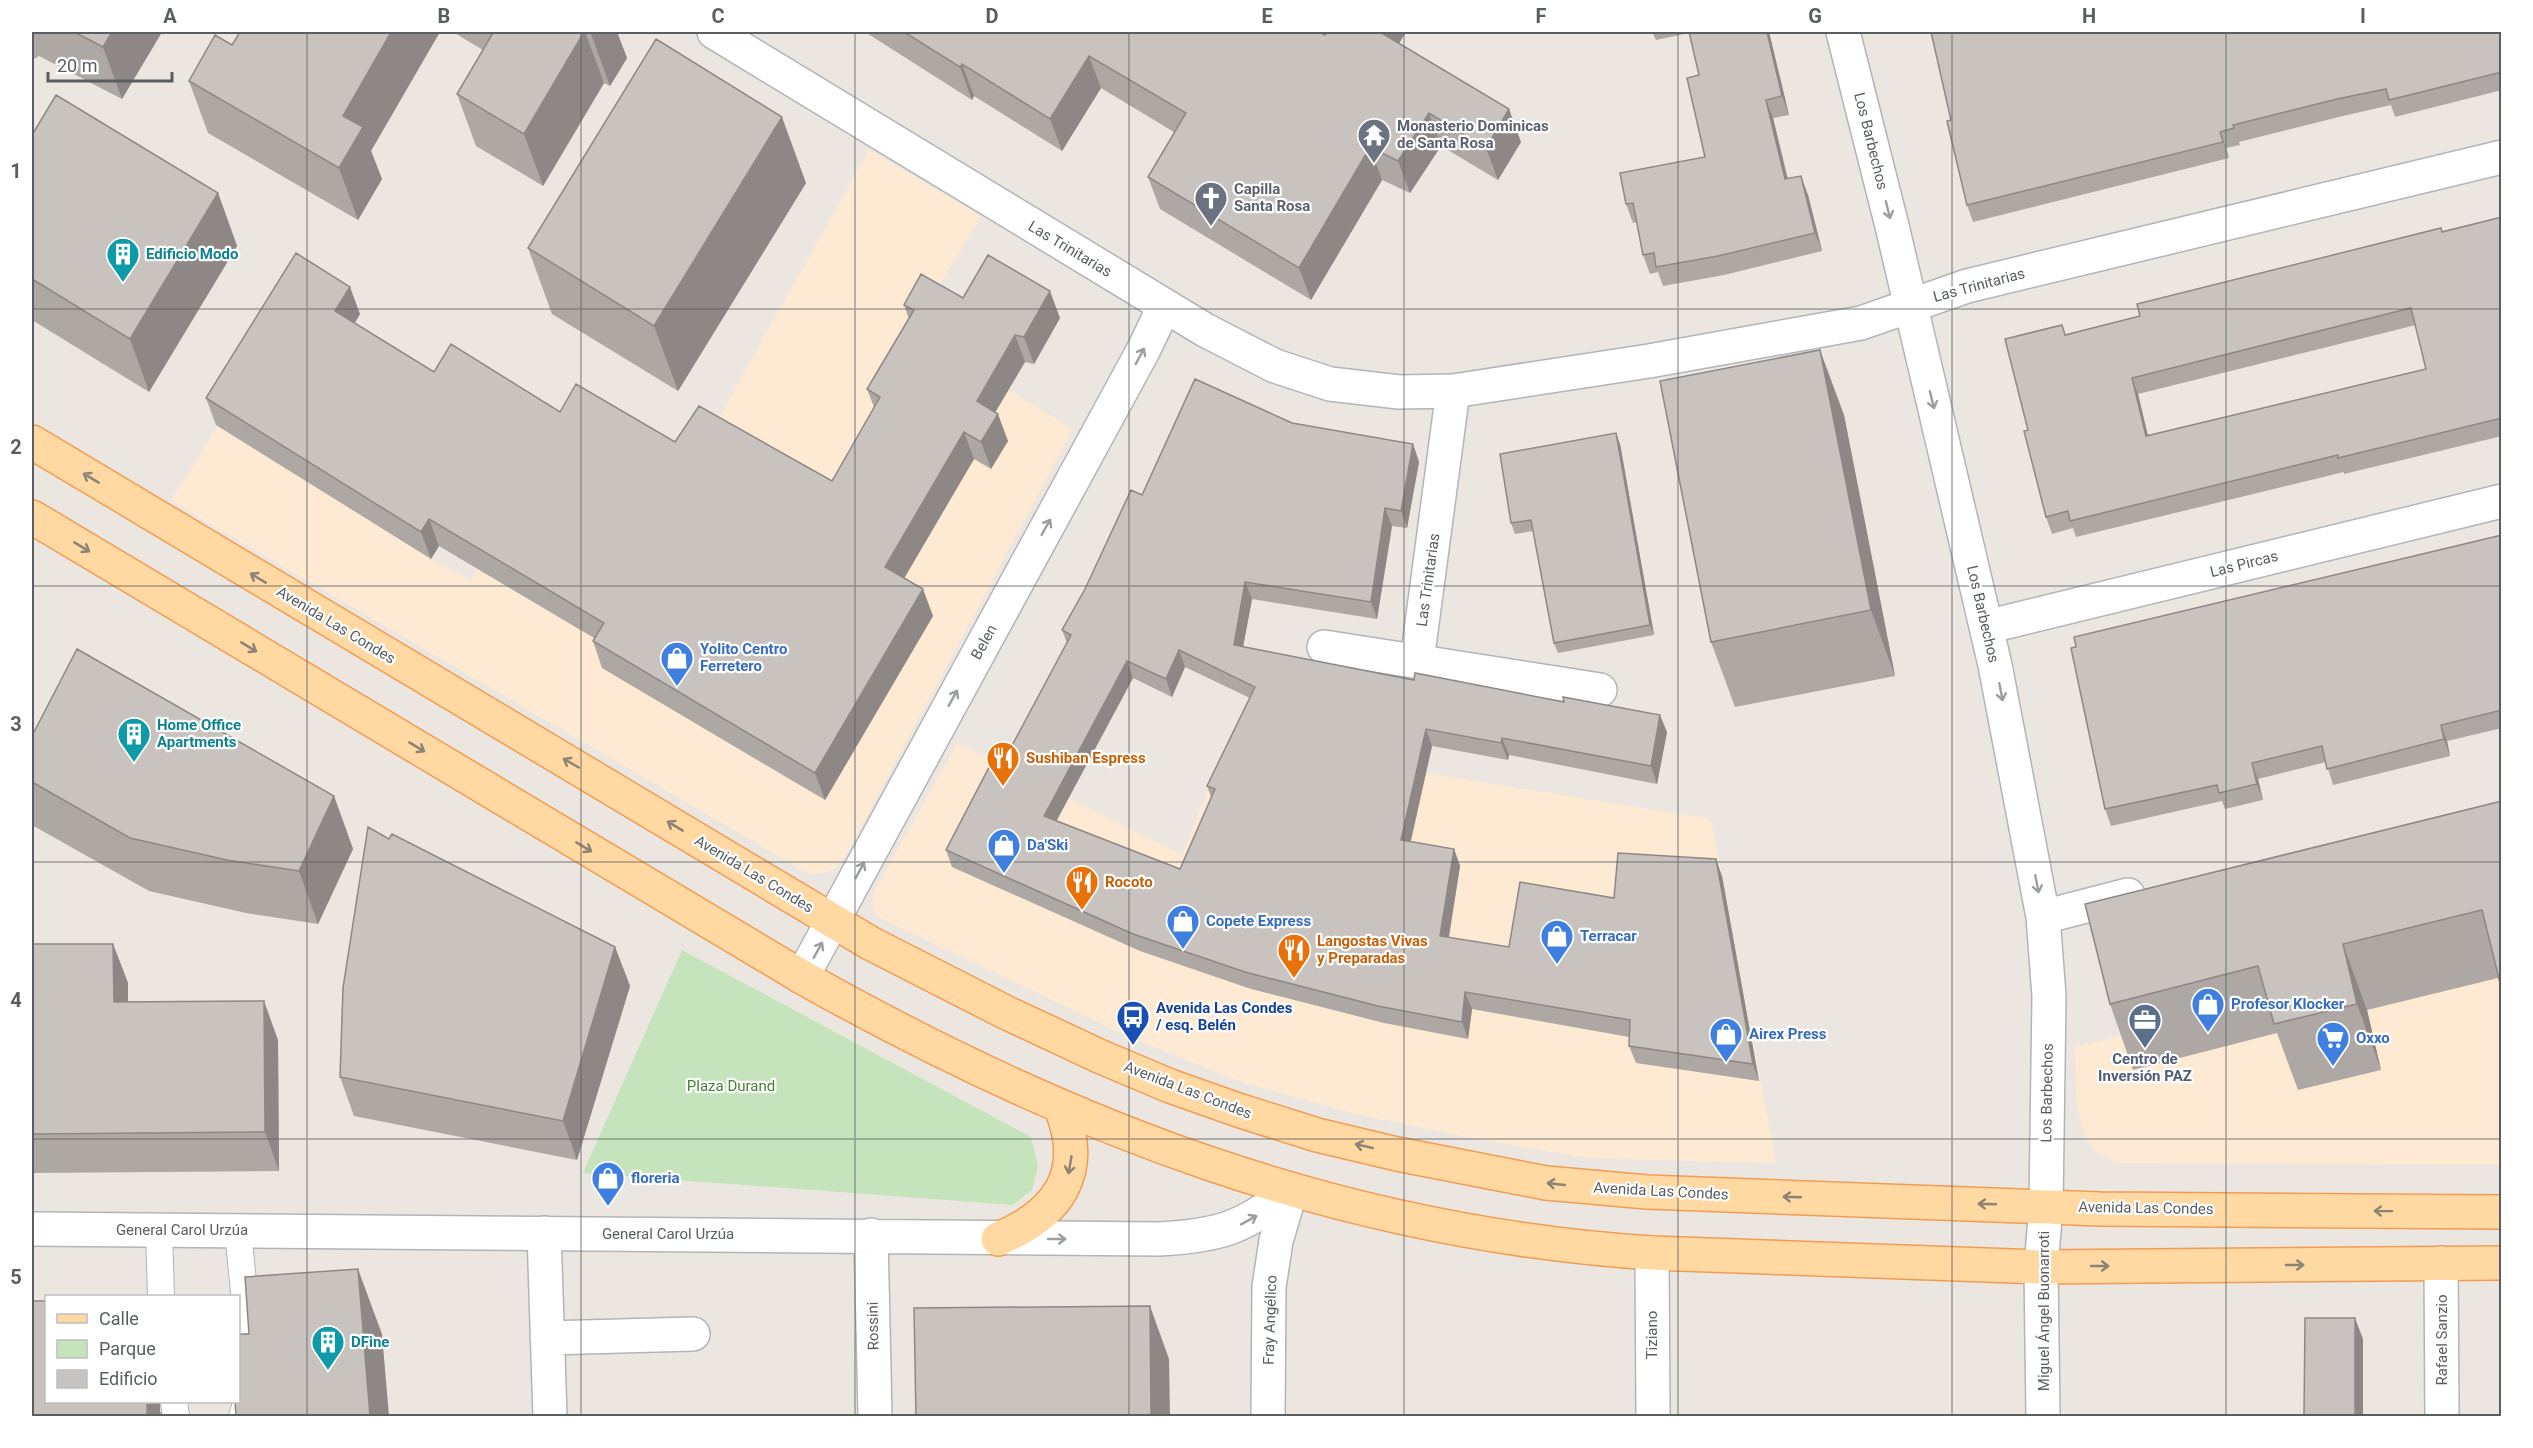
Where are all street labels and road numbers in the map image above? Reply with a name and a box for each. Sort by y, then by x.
street label: Los Barbechos [1850,91,1892,191]
street label: Las Trinitarias [1025,217,1115,281]
street label: Las Trinitarias [1931,264,2027,306]
street label: Las Trinitarias [1413,532,1443,628]
street label: Las Pircas [2208,547,2280,581]
street label: Los Barbechos [1963,564,2003,664]
street label: Avenida Las Condes [273,582,399,668]
street label: Belen [967,621,1001,663]
street label: Avenida Las Condes [691,831,817,917]
street label: Los Barbechos [2037,1043,2057,1143]
street label: Avenida Las Condes [1122,1057,1254,1123]
street label: Avenida Las Condes [1593,1178,1729,1204]
street label: Avenida Las Condes [2078,1198,2214,1218]
street label: General Carol Urzúa [116,1221,248,1239]
street label: General Carol Urzúa [602,1225,734,1243]
street label: Miguel Ángel Buonarroti [2035,1231,2053,1391]
street label: Fray Angélico [1259,1275,1281,1365]
street label: Rafael Sanzio [2433,1294,2451,1386]
street label: Rossini [864,1301,882,1351]
street label: Tiziano [1643,1311,1661,1359]

